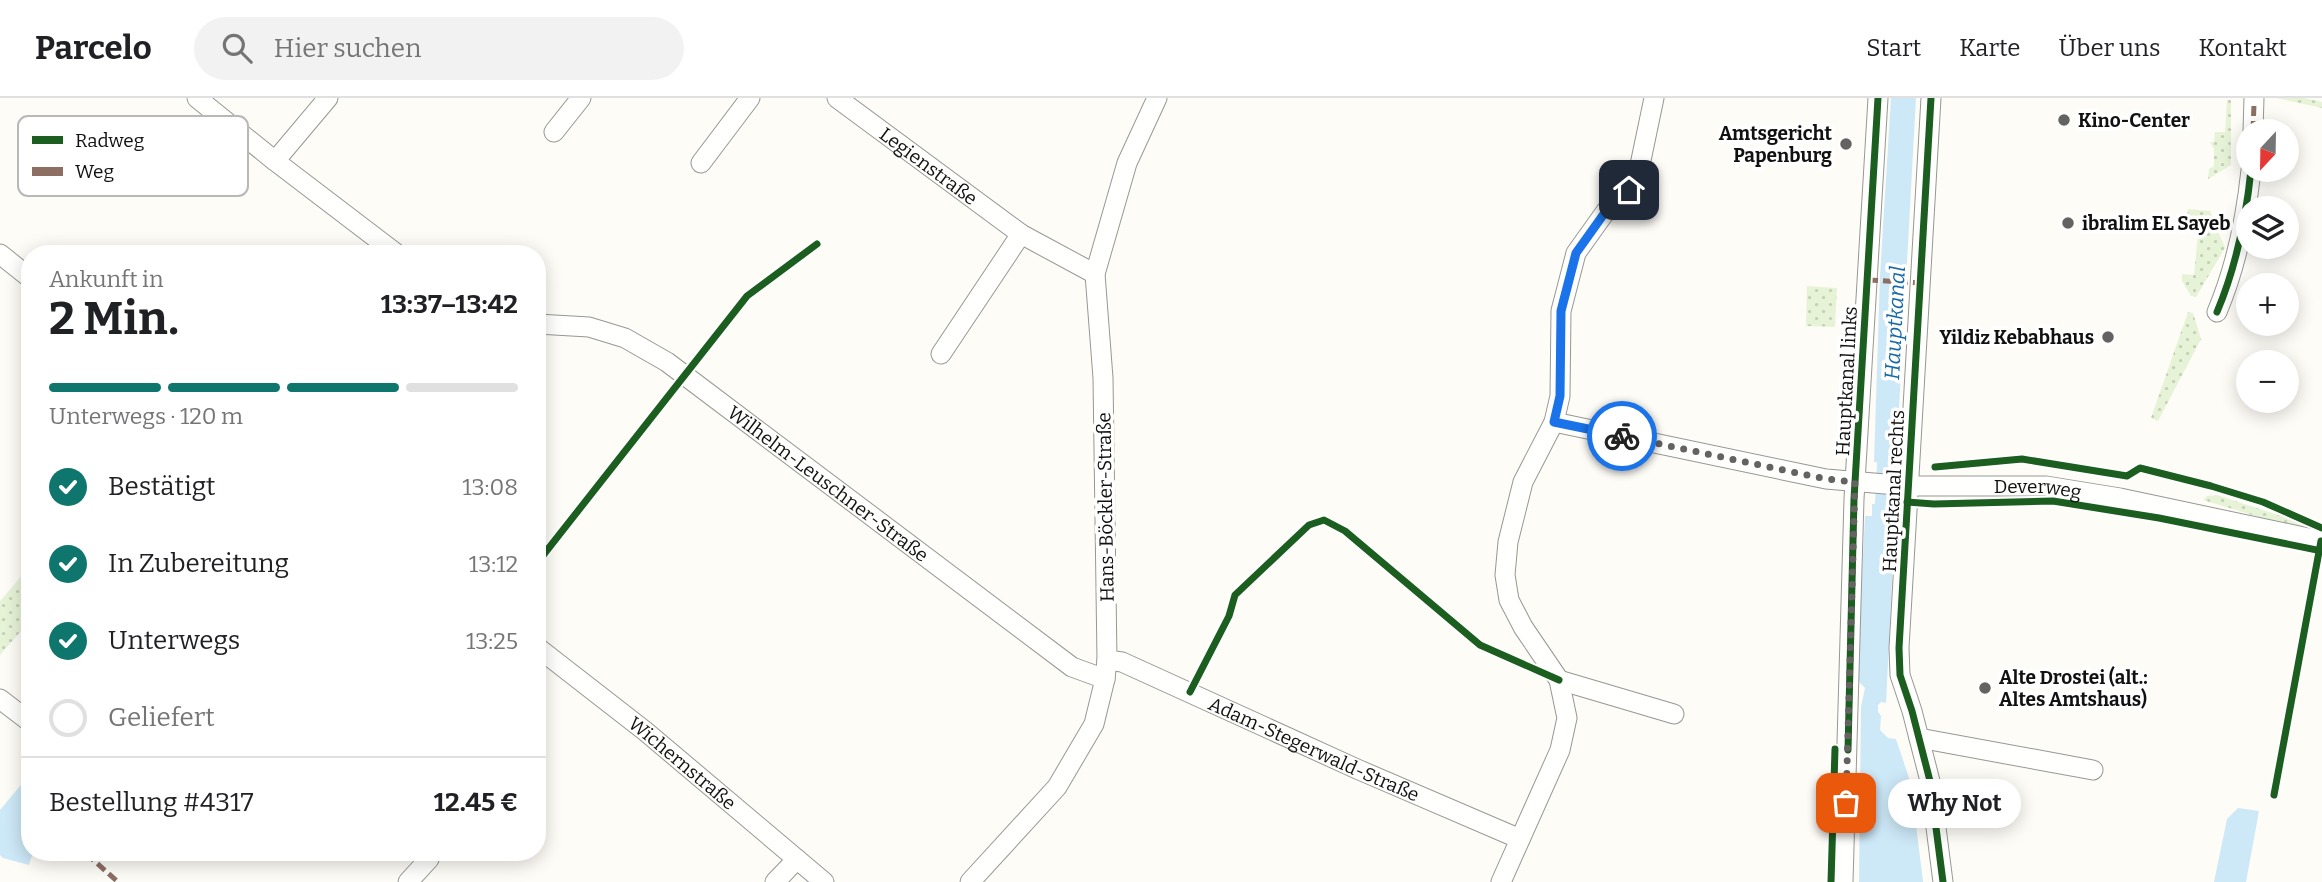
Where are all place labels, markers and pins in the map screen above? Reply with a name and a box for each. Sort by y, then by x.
place label: Kino-Center [2078,109,2190,132]
marker: Kino-Center [2056,112,2072,128]
place label: Amtsgericht Papenburg [1719,122,1832,167]
marker: Amtsgericht Papenburg [1838,136,1854,152]
pin [1599,160,1659,220]
place label: ibralim EL Sayeb [2082,212,2230,235]
marker: ibralim EL Sayeb [2060,215,2076,231]
place label: Yildiz Kebabhaus [1939,326,2094,349]
marker: Yildiz Kebabhaus [2100,329,2116,345]
place label: Alte Drostei (alt.: Altes Amtshaus) [1999,666,2148,711]
marker: Alte Drostei (alt.: Altes Amtshaus) [1977,680,1993,696]
pin [1816,773,1876,833]
callout: Why Not [1888,778,2021,828]

